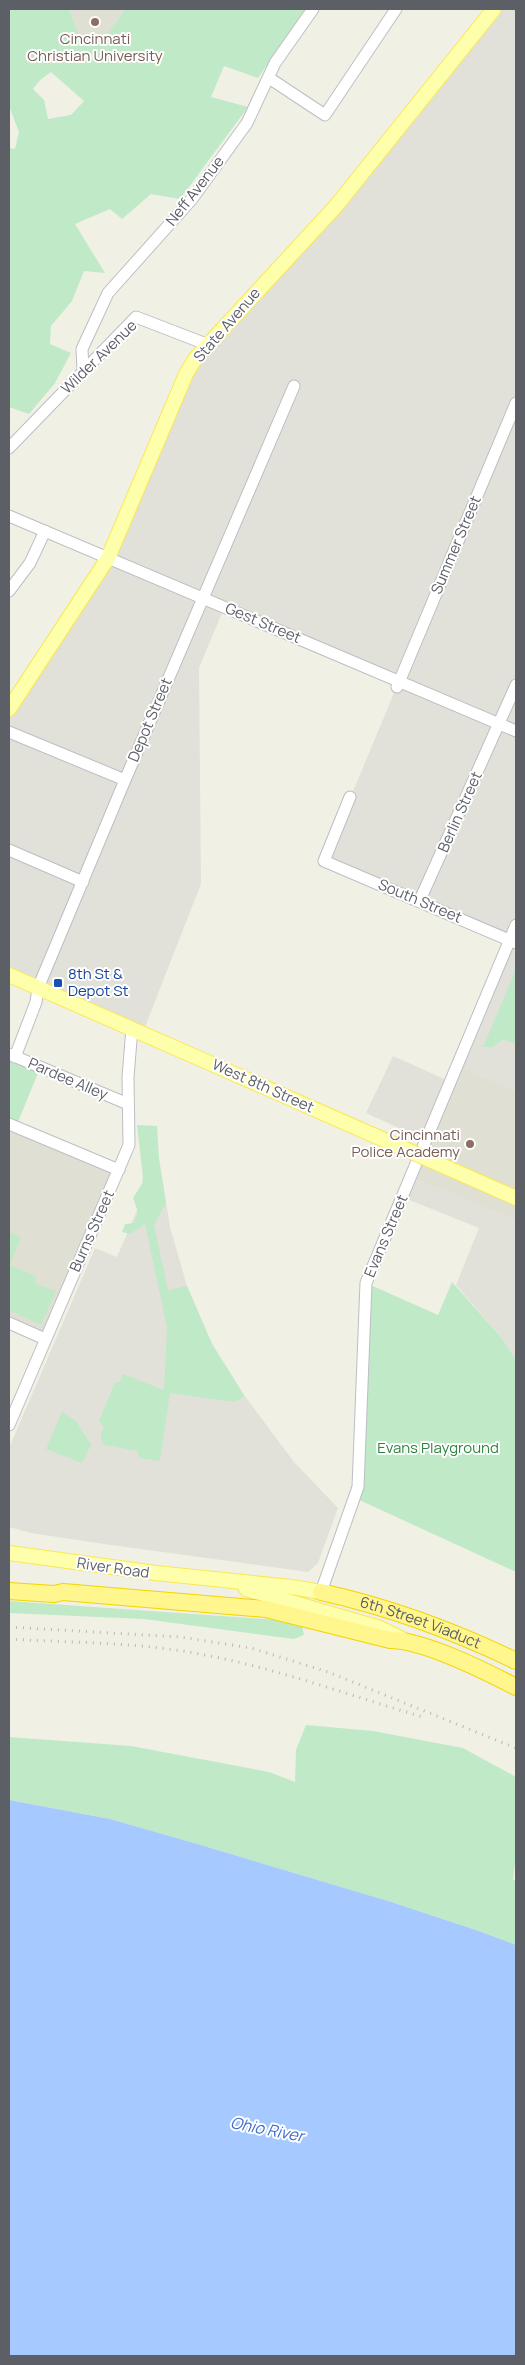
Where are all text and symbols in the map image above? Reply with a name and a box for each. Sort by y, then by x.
marker: Cincinnati Christian University [89,16,101,28]
place label: Cincinnati Christian University [27,28,163,66]
street label: Neff Avenue [161,151,229,230]
street label: State Avenue [188,283,265,366]
street label: Wilder Avenue [56,315,141,398]
street label: Summer Street [425,492,486,597]
street label: Gest Street [222,597,304,648]
street label: Depot Street [122,675,177,765]
street label: Berlin Street [432,768,487,856]
street label: South Street [375,873,465,928]
place label: 8th St & Depot St [68,963,129,1001]
marker: 8th St & Depot St [52,977,64,989]
street label: Pardee Alley [25,1052,111,1105]
street label: West 8th Street [209,1054,317,1117]
place label: Cincinnati Police Academy [351,1124,460,1162]
marker: Cincinnati Police Academy [464,1138,476,1150]
street label: Burns Street [64,1187,119,1275]
street label: Evans Street [359,1191,412,1280]
park label: Evans Playground [377,1437,499,1458]
street label: River Road [75,1552,151,1583]
street label: 6th Street Viaduct [358,1591,484,1654]
water label: Ohio River [228,2111,308,2147]

